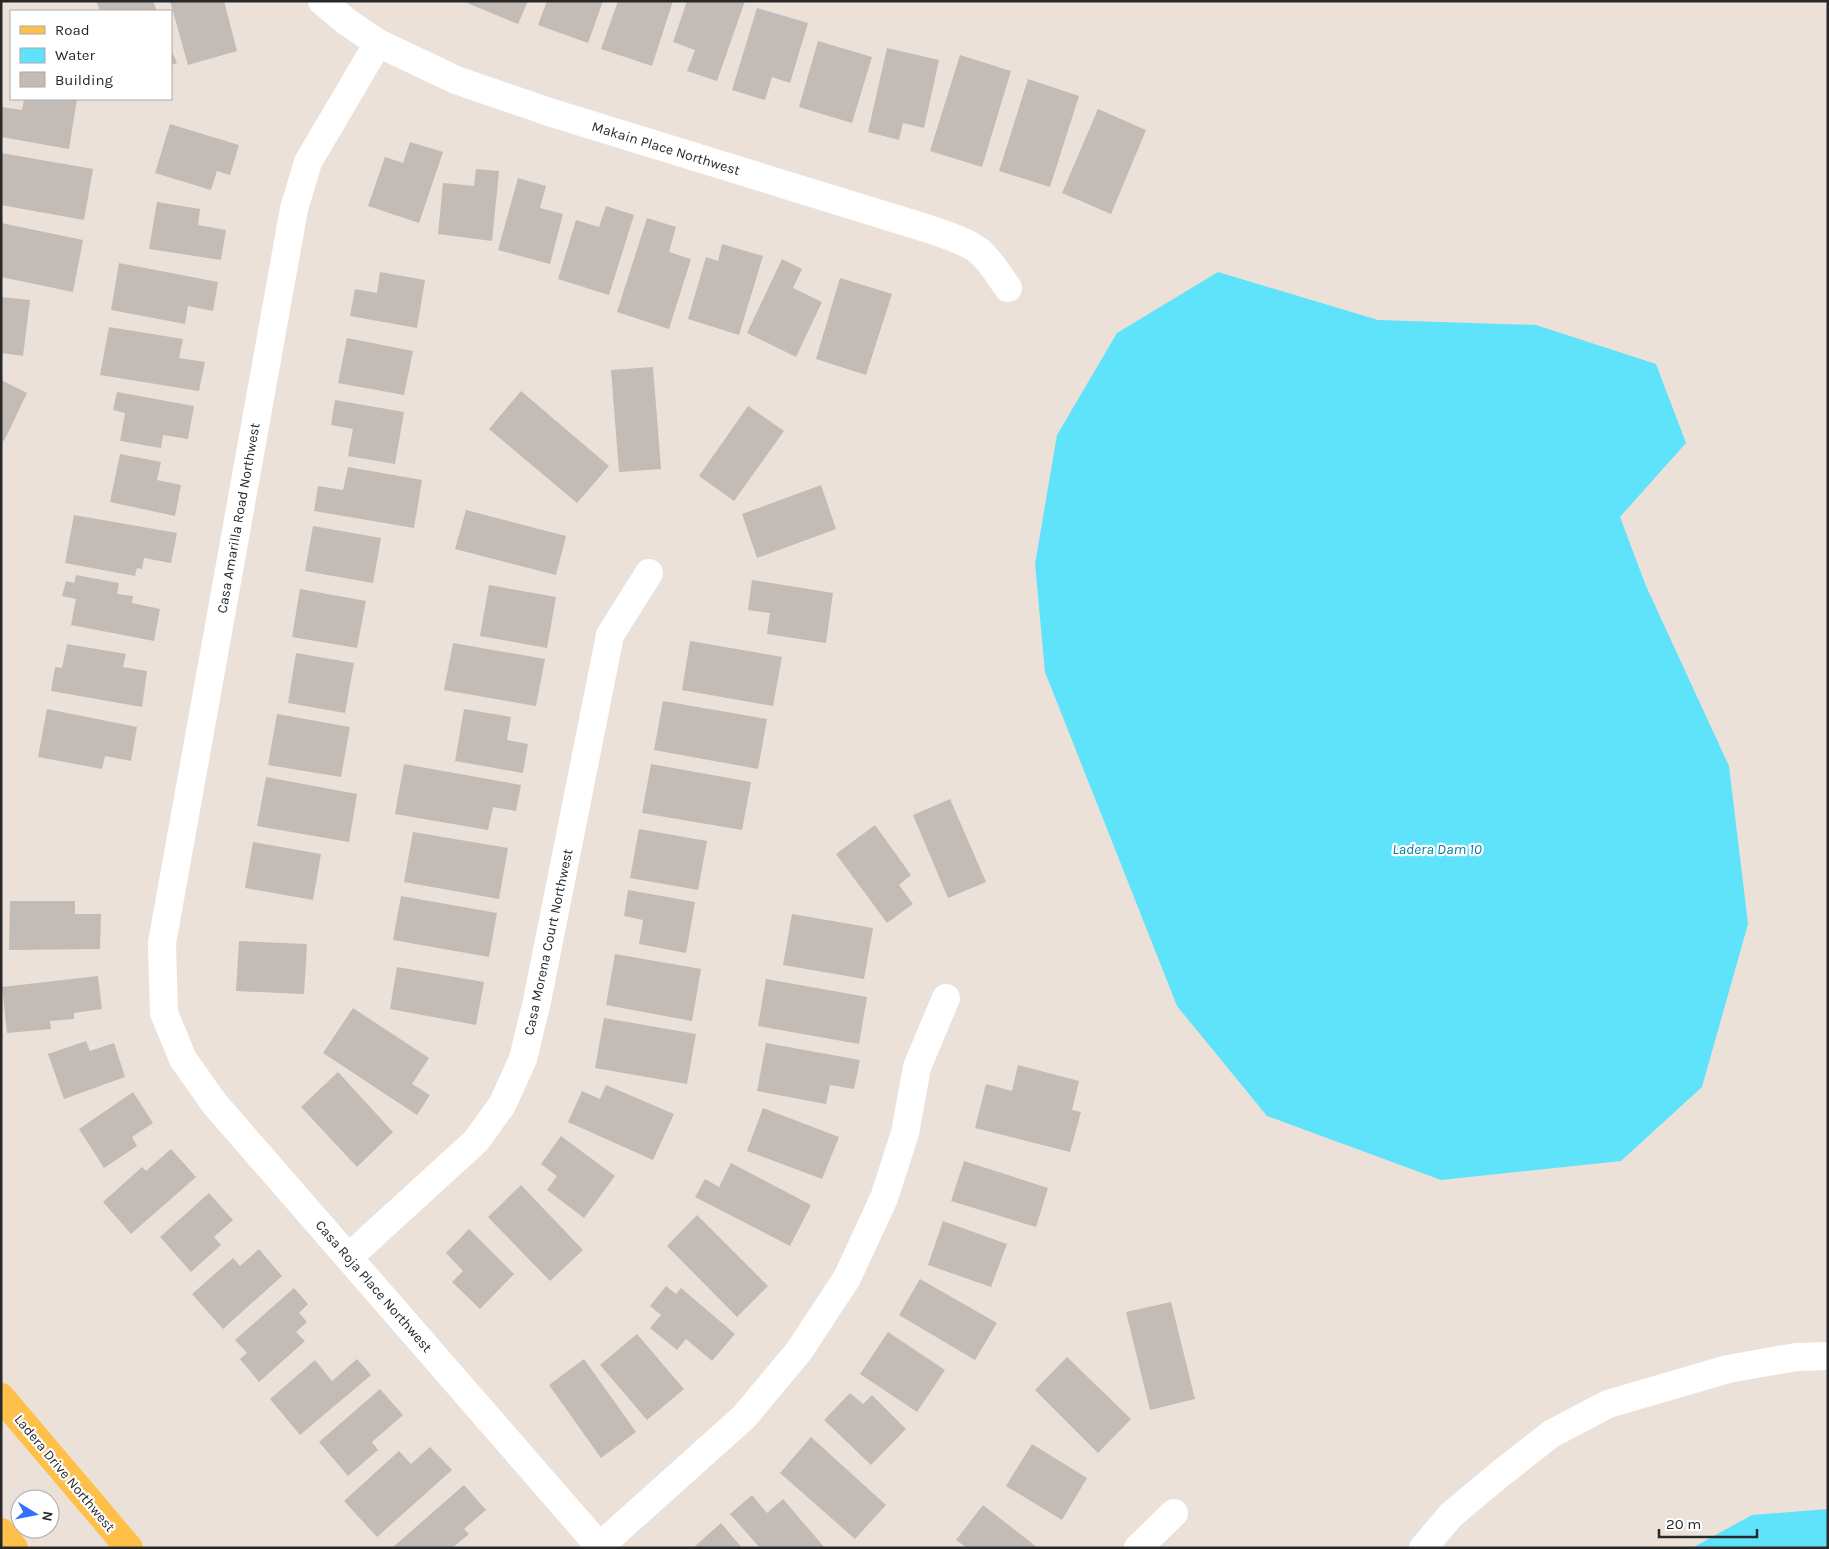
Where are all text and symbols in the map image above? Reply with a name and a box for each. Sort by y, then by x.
legend [10,10,172,100]
text: Road [55,21,90,39]
text: Water [55,46,96,64]
text: Building [55,71,113,89]
street label: Makain Place Northwest [590,118,742,179]
street label: Casa Amarilla Road Northwest [213,422,264,615]
water label: Ladera Dam 10 [1392,840,1482,858]
street label: Casa Morena Court Northwest [520,847,577,1037]
street label: Casa Roja Place Northwest [312,1217,436,1356]
street label: Ladera Drive Northwest [11,1411,119,1535]
north arrow [10,1489,60,1539]
scale bar [1659,1506,1756,1538]
text: 20 m [1666,1515,1701,1533]

